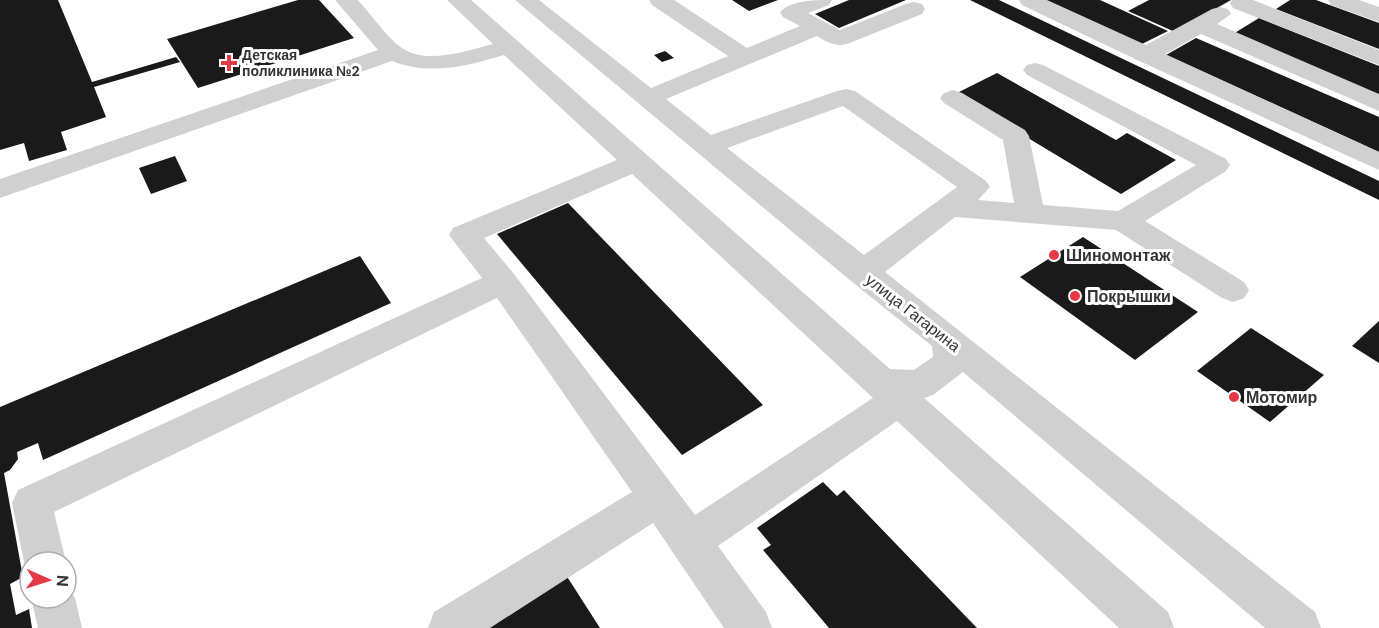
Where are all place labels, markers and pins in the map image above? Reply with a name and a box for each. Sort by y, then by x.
place label: Детская поликлиника №2 [242,46,360,80]
marker: Детская поликлиника №2 [220,54,238,72]
place label: Шиномонтаж [1066,245,1171,266]
marker: Шиномонтаж [1047,248,1061,262]
place label: Покрышки [1087,286,1171,307]
marker: Покрышки [1068,289,1082,303]
place label: Мотомир [1246,387,1318,408]
marker: Мотомир [1227,390,1241,404]

